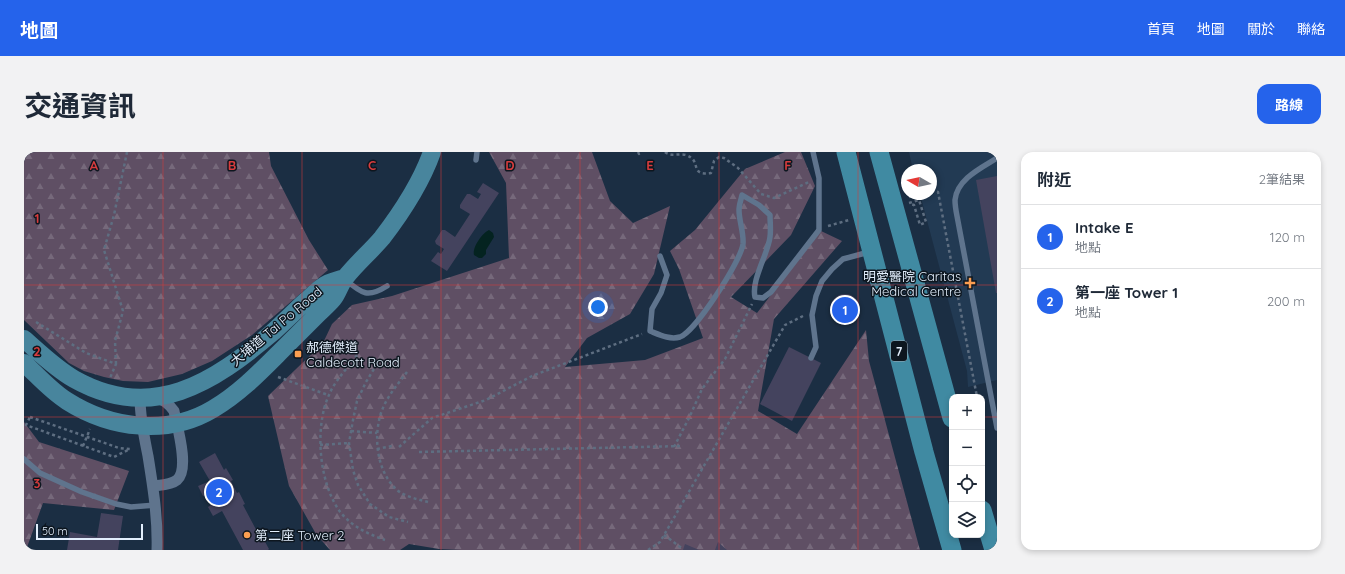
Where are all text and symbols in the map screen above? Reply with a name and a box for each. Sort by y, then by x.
text: 地圖 [20,18,58,42]
text: 首頁 [1147,20,1175,38]
text: 地圖 [1197,20,1225,38]
text: 關於 [1247,20,1275,38]
text: 聯絡 [1297,20,1325,38]
button: 路線 [1257,84,1321,124]
text: 交通資訊 [24,88,136,123]
text: A [90,157,99,173]
text: B [228,157,236,173]
text: C [368,157,376,173]
text: D [505,157,515,173]
text: E [646,157,654,173]
text: F [784,157,792,173]
north arrow [901,164,937,200]
text: 附近 [1037,169,1071,190]
text: 2筆結果 [1259,171,1305,187]
text: 1 [34,210,40,226]
text: Intake E [1075,218,1133,237]
text: 1 [1047,229,1053,245]
text: 120 m [1270,229,1305,245]
text: 地點 [1075,239,1101,255]
place label: 明愛醫院 Caritas Medical Centre [863,268,961,299]
marker: 明愛醫院 Caritas Medical Centre [964,277,976,289]
street label: 大埔道 Tai Po Road [227,283,325,369]
text: 第一座 Tower 1 [1075,283,1178,302]
text: 2 [1046,293,1054,309]
text: 200 m [1267,293,1305,309]
pin: 1 [832,295,858,325]
your location [588,297,608,317]
text: 地點 [1075,304,1101,320]
place label: 郝德傑道 Caldecott Road [306,339,400,370]
road number: 7 [891,341,907,361]
text: 2 [33,343,41,359]
marker: 郝德傑道 Caldecott Road [293,349,303,359]
map controls [949,394,985,538]
button: + [949,394,985,430]
button: − [949,430,985,466]
button: locate [949,466,985,502]
text: 3 [34,475,41,491]
pin: 2 [206,477,232,507]
button: layers [949,502,985,538]
scale bar [36,522,143,541]
text: 50 m [42,524,68,538]
place label: 第二座 Tower 2 [255,527,345,543]
marker: 第二座 Tower 2 [242,530,252,540]

